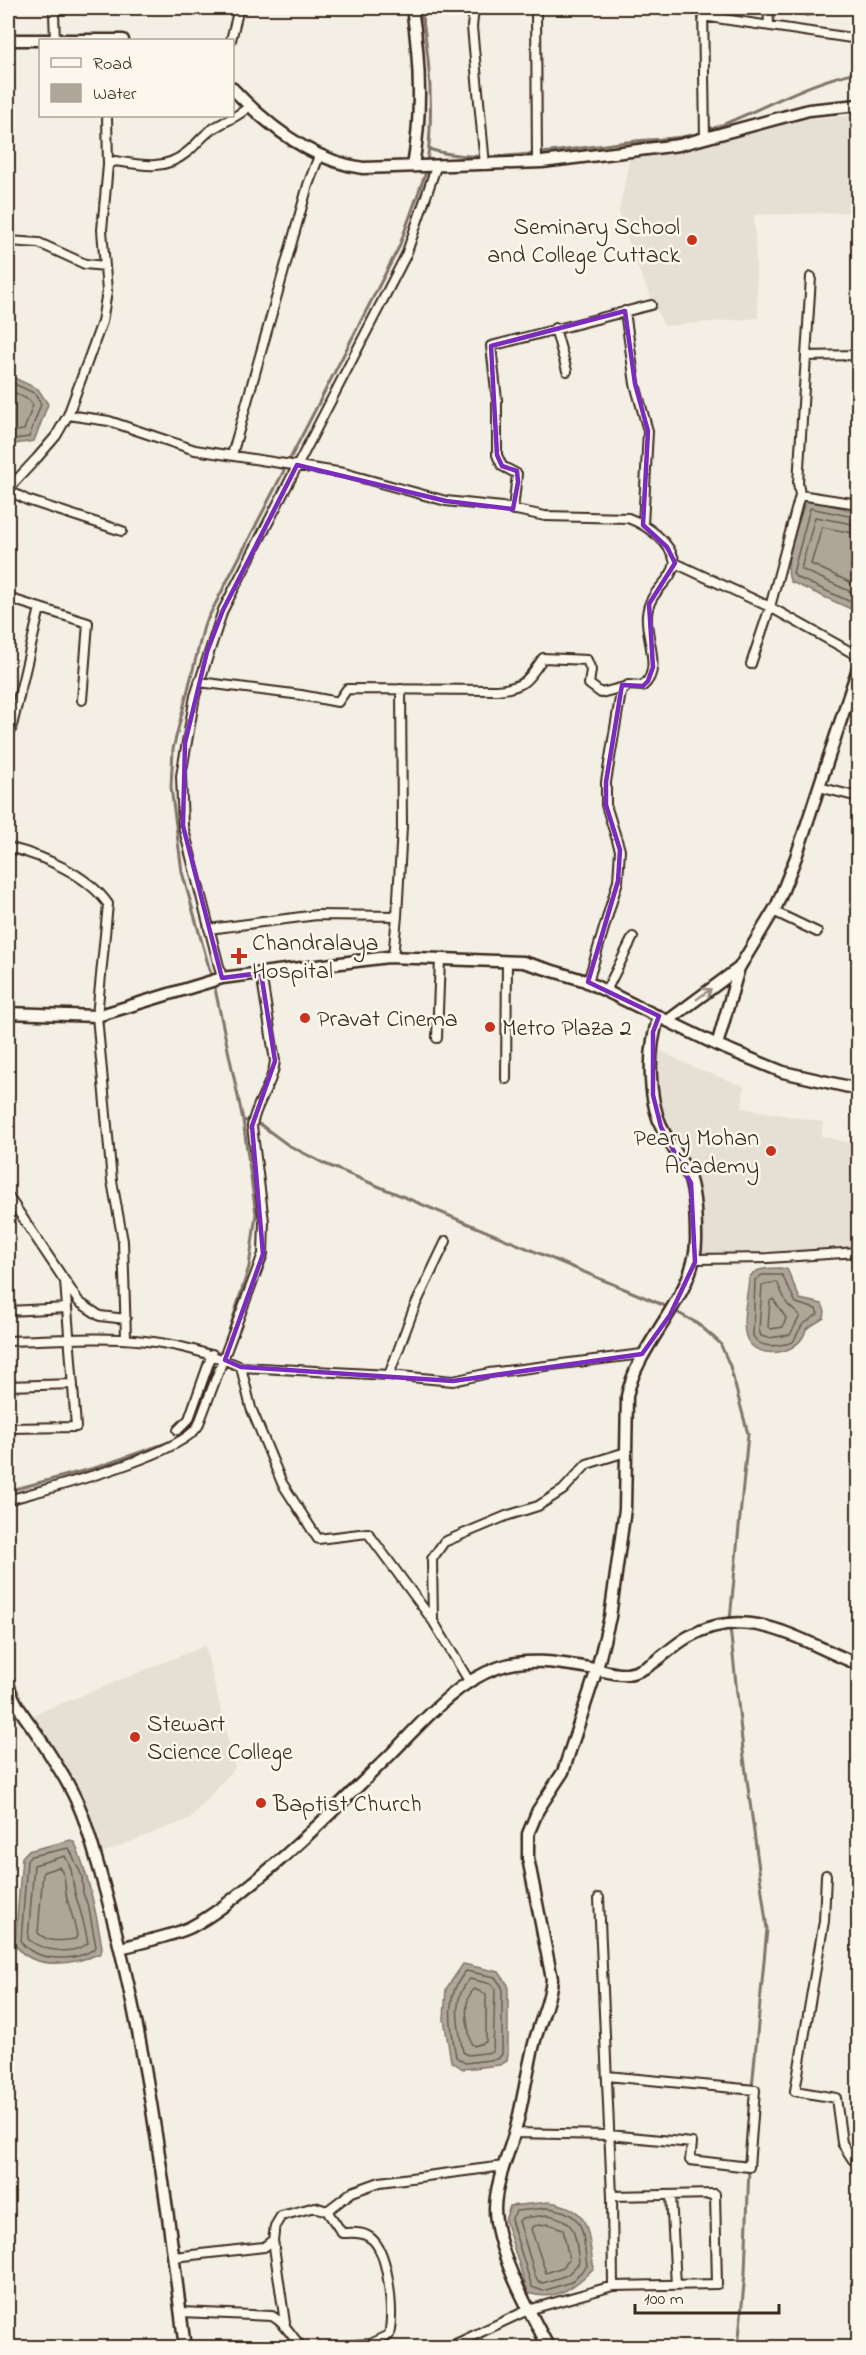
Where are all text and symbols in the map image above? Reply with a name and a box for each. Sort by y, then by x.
legend [39,39,234,117]
text: Road [93,52,132,78]
text: Water [93,82,137,108]
place label: Seminary School and College Cuttack [487,211,680,274]
marker: Seminary School and College Cuttack [685,233,699,247]
place label: Chandralaya Hospital [252,927,379,990]
marker: Chandralaya Hospital [230,947,248,965]
one-way arrow [695,988,711,1000]
place label: Pravat Cinema [317,1003,458,1038]
marker: Pravat Cinema [298,1011,312,1025]
place label: Metro Plaza 2 [502,1012,632,1047]
marker: Metro Plaza 2 [483,1020,497,1034]
place label: Peary Mohan Academy [634,1122,759,1186]
marker: Peary Mohan Academy [764,1144,778,1158]
place label: Stewart Science College [147,1708,293,1771]
marker: Stewart Science College [128,1730,142,1744]
place label: Baptist Church [272,1788,422,1823]
marker: Baptist Church [254,1796,268,1810]
scale bar [635,2277,779,2315]
text: 100 m [644,2287,684,2313]

